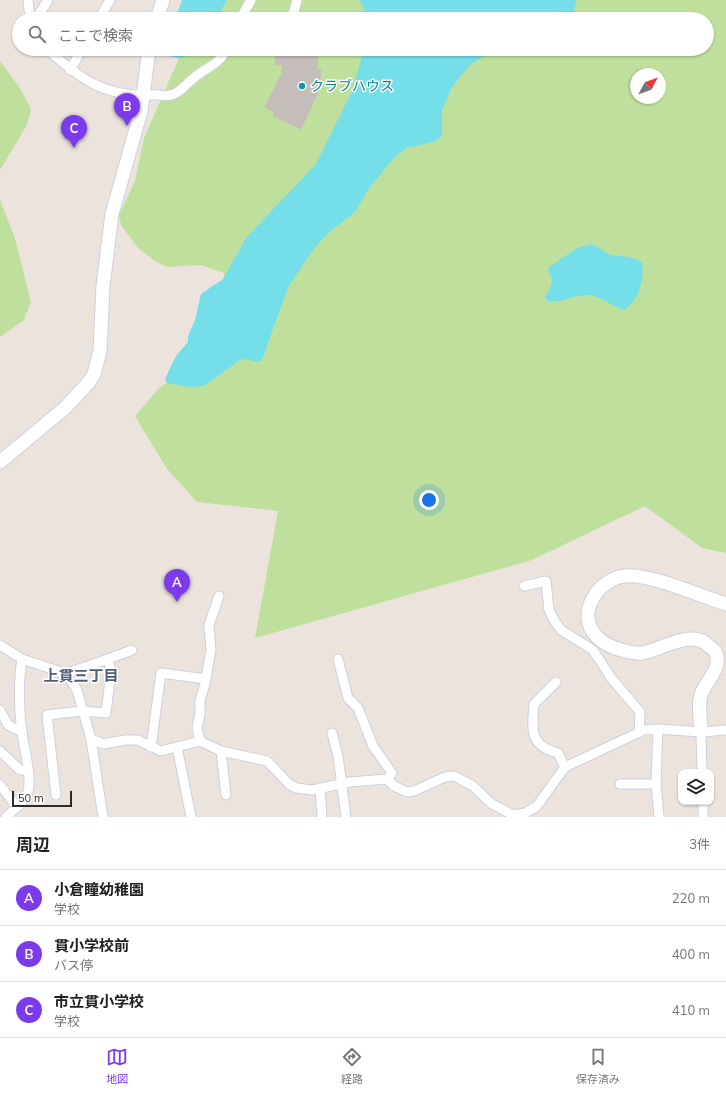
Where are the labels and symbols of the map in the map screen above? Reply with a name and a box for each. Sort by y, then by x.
north arrow [630,68,666,104]
place label: クラブハウス [310,77,394,95]
marker: クラブハウス [297,81,307,91]
pin: B [114,93,140,126]
pin: C [61,115,87,148]
your location [419,490,439,510]
pin: A [164,569,190,602]
district label: 上貫三丁目 [43,666,119,685]
scale bar [12,789,72,808]

